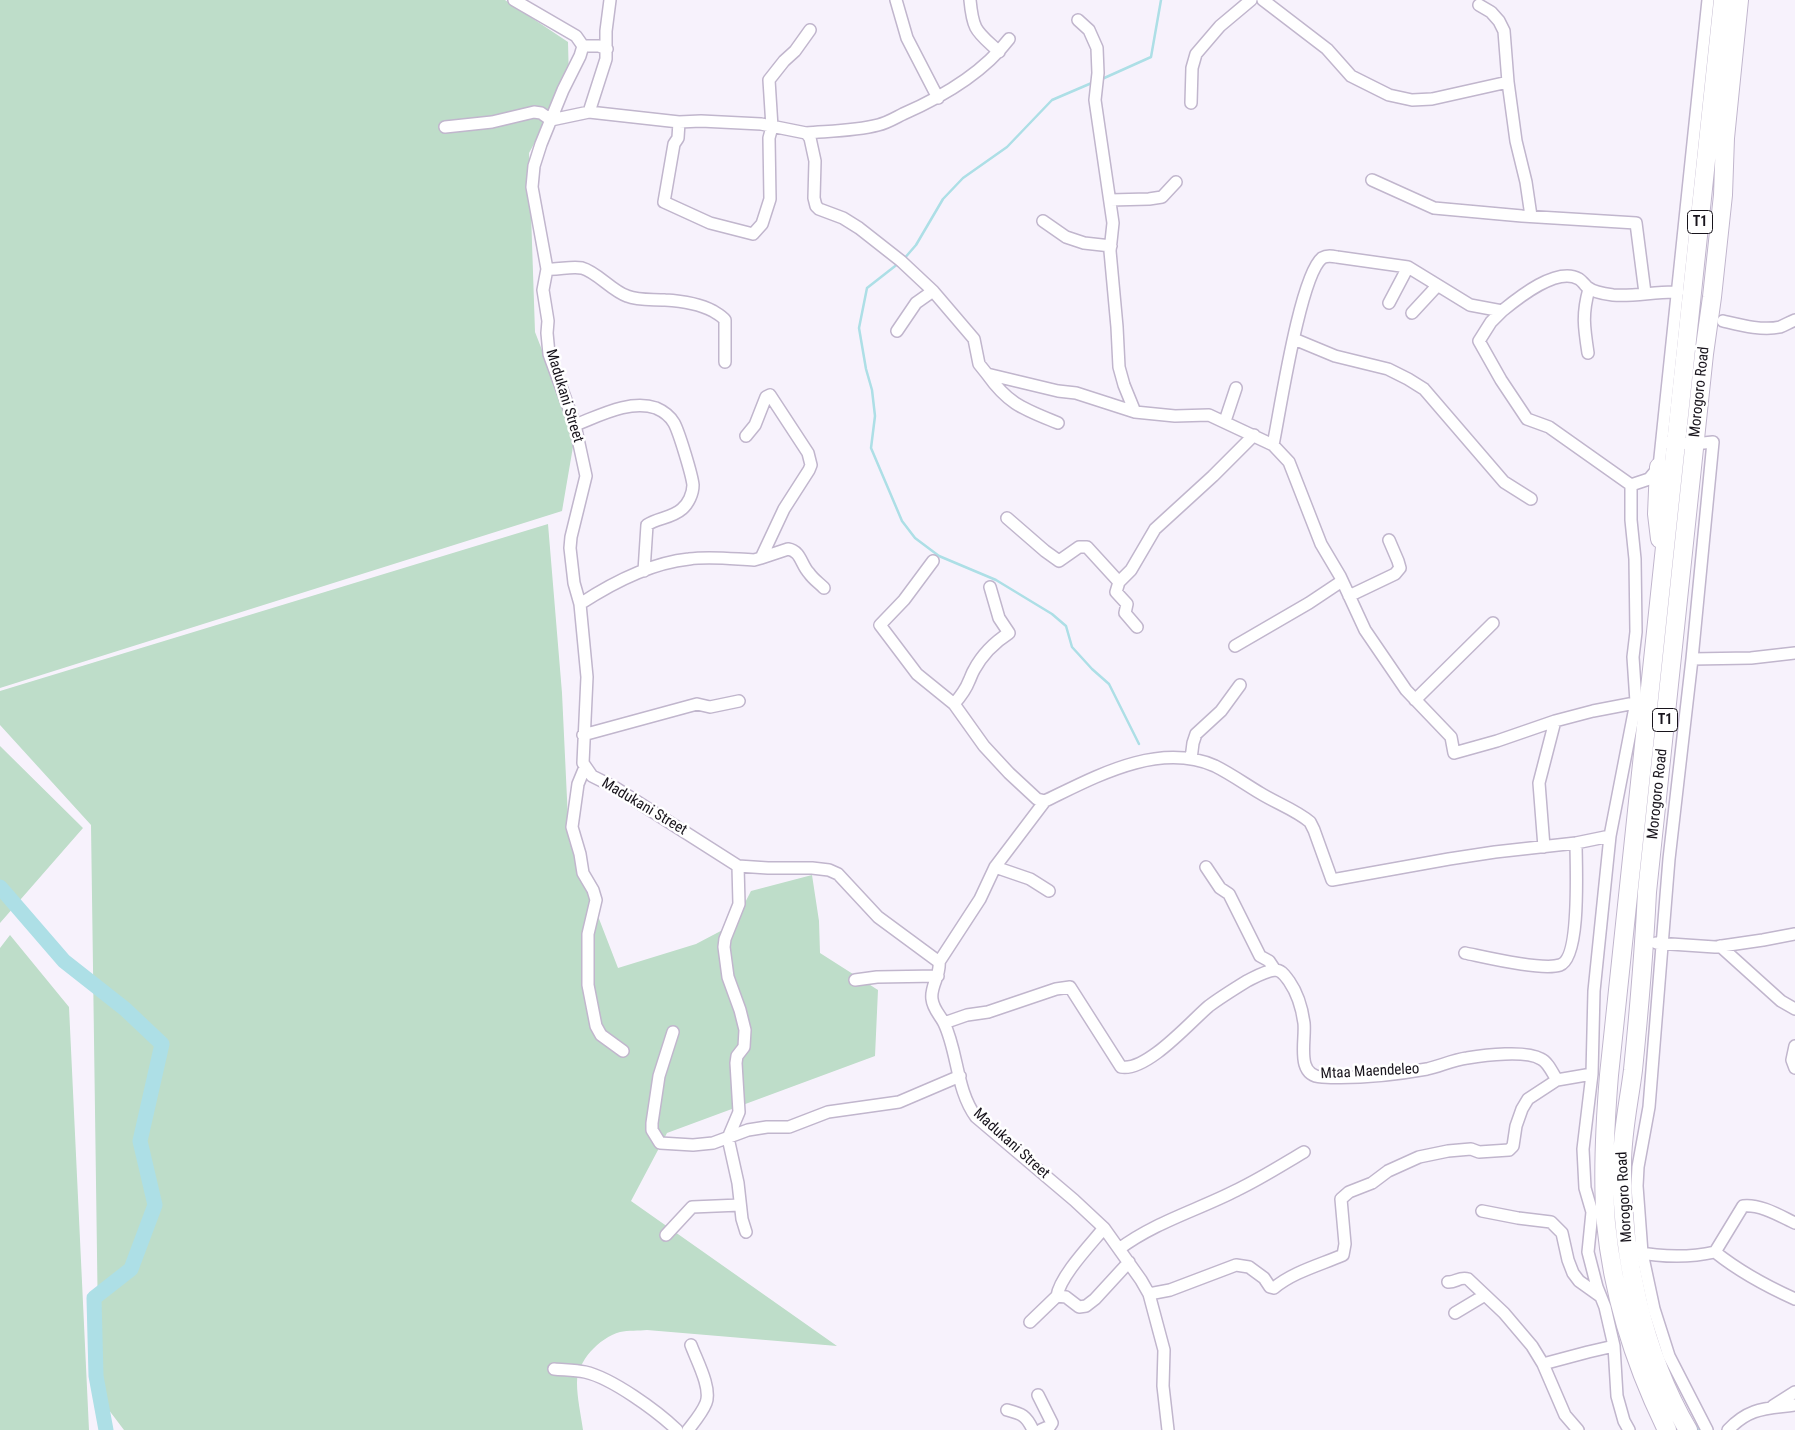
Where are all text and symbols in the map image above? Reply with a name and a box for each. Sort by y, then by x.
road number: T1 [1688,210,1712,233]
street label: Morogoro Road [1686,346,1714,438]
street label: Madukani Street [541,347,587,445]
road number: T1 [1652,708,1678,732]
street label: Morogoro Road [1644,748,1672,840]
street label: Madukani Street [598,774,690,840]
street label: Mtaa Maendeleo [1320,1060,1420,1084]
street label: Madukani Street [969,1105,1053,1183]
street label: Morogoro Road [1614,1151,1636,1243]

